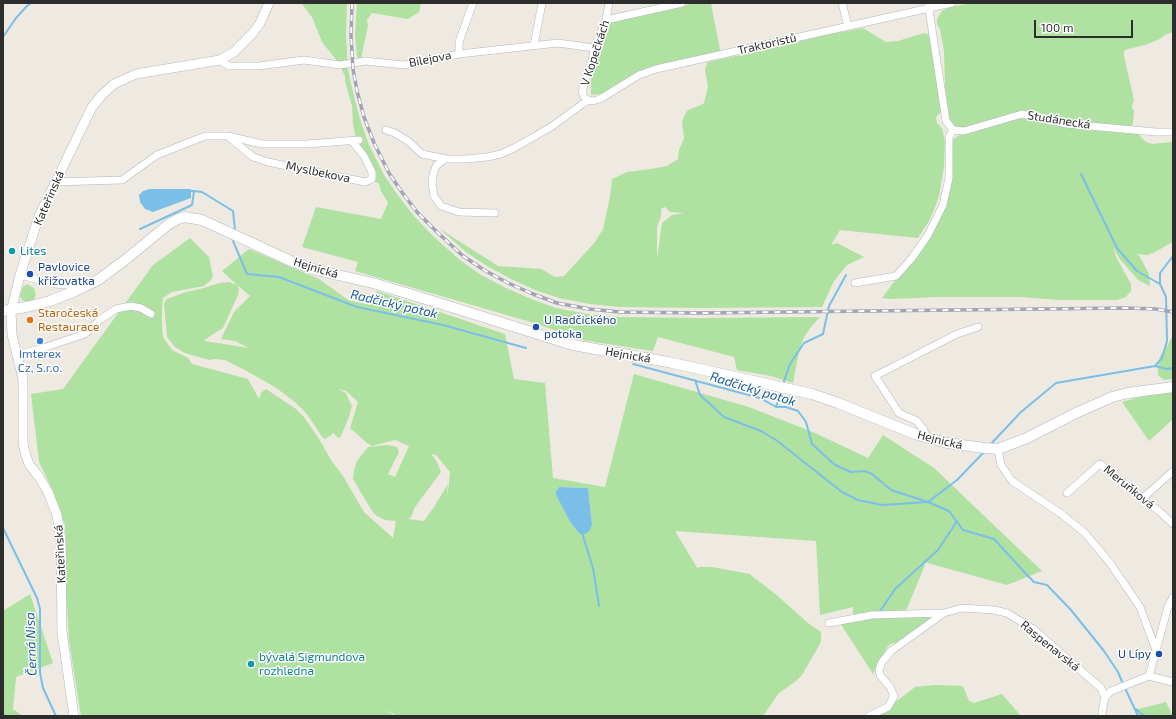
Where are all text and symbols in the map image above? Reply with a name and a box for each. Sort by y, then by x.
scale bar [1036,12,1135,38]
street label: V Kopečkách [578,18,612,88]
text: 100 m [1041,20,1073,34]
street label: Traktoristů [736,30,798,58]
street label: Bilejova [407,48,453,70]
street label: Studánecká [1027,108,1091,132]
street label: Myslbekova [285,158,351,186]
street label: Kateřinská [31,168,67,228]
place label: Lites [20,244,46,258]
marker: Lites [7,246,17,256]
street label: Hejnická [292,254,340,282]
place label: Pavlovice křižovatka [38,260,95,288]
marker: Pavlovice křižovatka [25,269,35,279]
water label: Radčický potok [349,286,439,322]
place label: Staročeská Restaurace [38,306,100,334]
place label: U Radčického potoka [544,313,616,341]
marker: Staročeská Restaurace [25,315,35,325]
marker: U Radčického potoka [531,322,541,332]
marker: Imterex Cz, S.r.o. [35,336,45,346]
street label: Hejnická [604,344,652,366]
place label: Imterex Cz, S.r.o. [18,347,62,375]
water label: Radčický potok [708,369,798,409]
street label: Hejnická [916,427,964,453]
street label: Meruňková [1101,462,1157,512]
street label: Kateřinská [51,525,69,583]
water label: Černá Nisa [22,612,40,676]
street label: Raspenavská [1017,618,1083,674]
place label: U Lípy [1118,647,1151,661]
marker: U Lípy [1154,649,1164,659]
place label: bývalá Sigmundova rozhledna [259,650,365,678]
marker: bývalá Sigmundova rozhledna [246,659,256,669]

